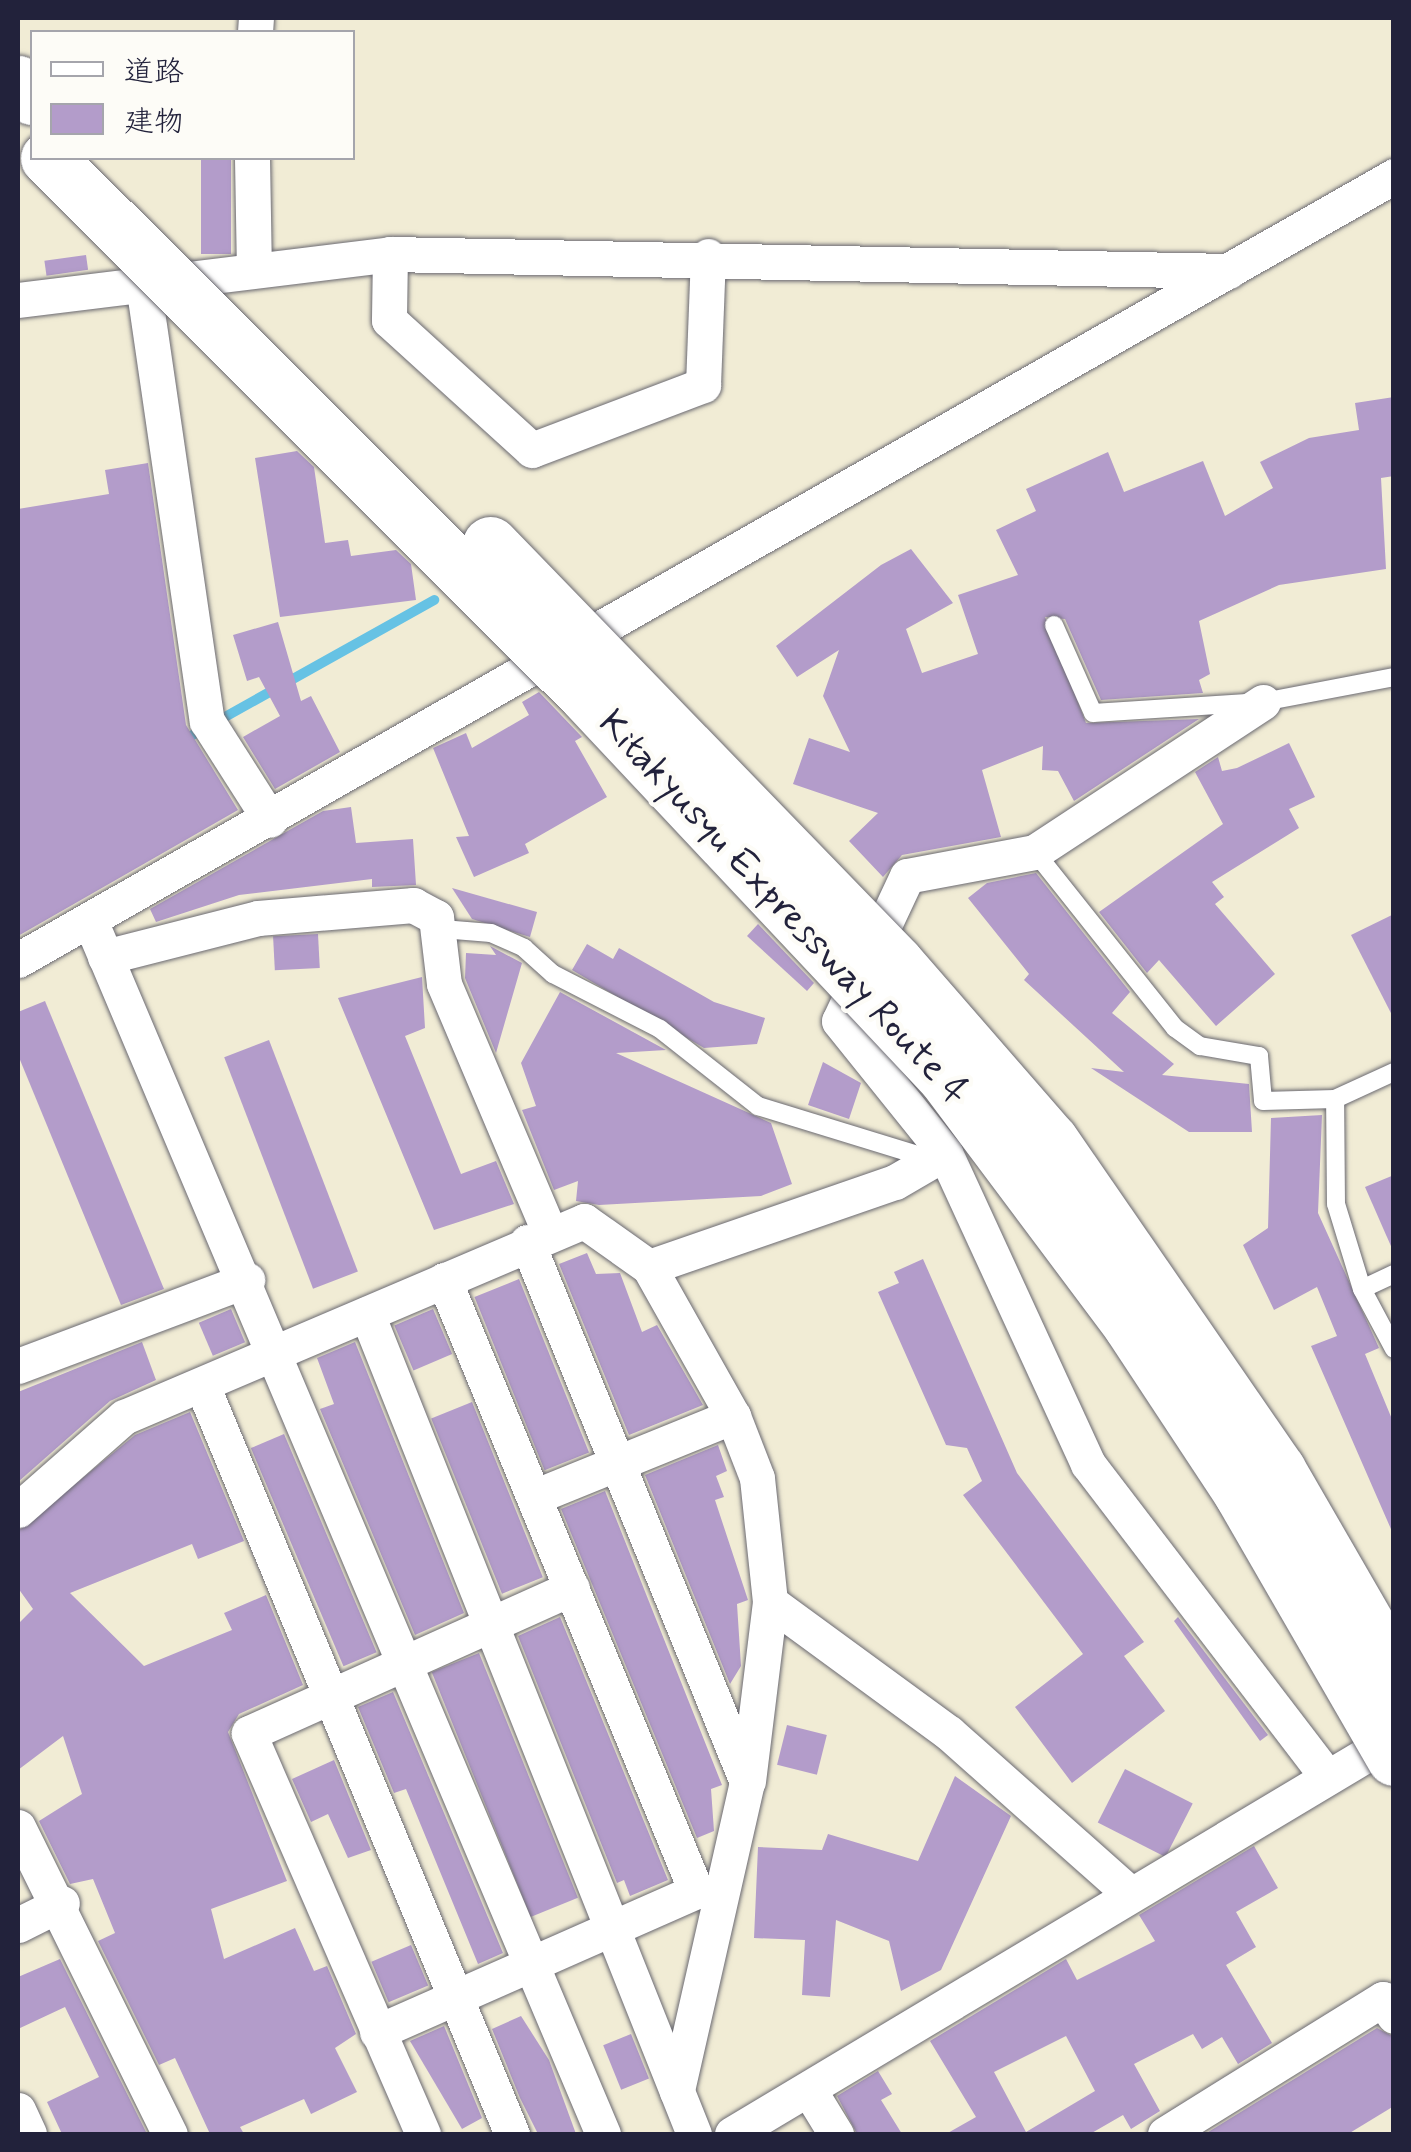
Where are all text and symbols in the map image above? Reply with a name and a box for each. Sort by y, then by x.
legend [30,30,355,160]
text: 道路 [124,53,184,92]
text: 建物 [124,103,184,142]
street label: Kitakyusyu Expressway Route 4 [591,705,975,1111]

